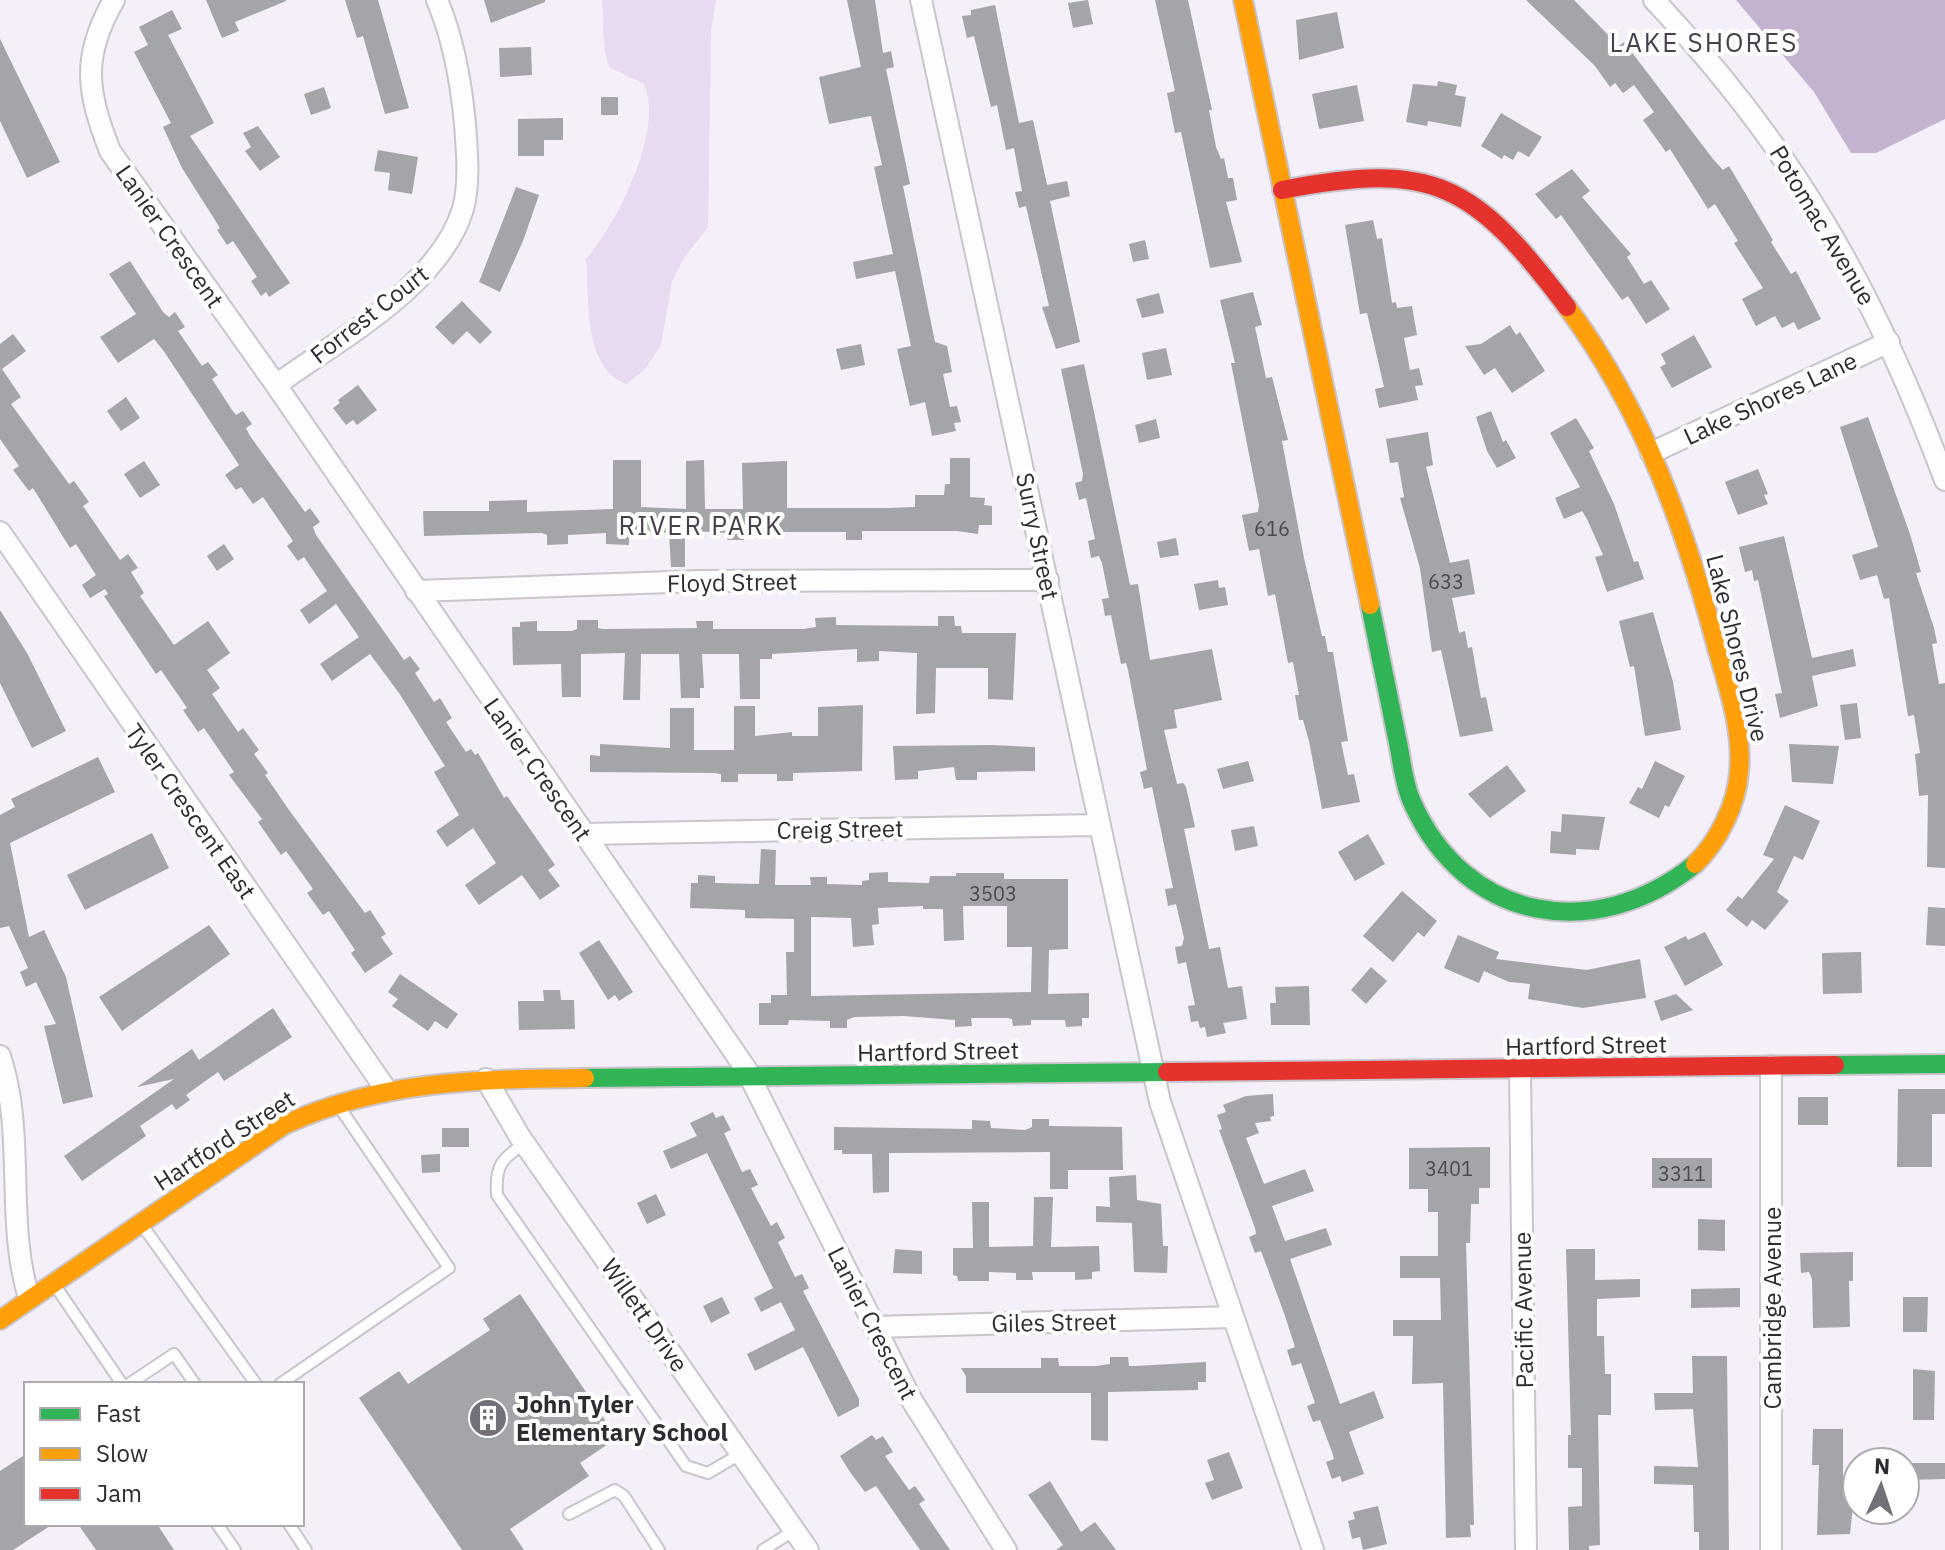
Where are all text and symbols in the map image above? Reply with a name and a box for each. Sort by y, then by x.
district label: LAKE SHORES [1610,25,1798,59]
street label: Potomac Avenue [1763,139,1883,311]
street label: Lanier Crescent [109,158,231,314]
street label: Forrest Court [303,258,435,370]
street label: Lake Shores Lane [1678,344,1862,452]
street label: Surry Street [1009,470,1067,602]
district label: RIVER PARK [618,508,784,542]
house number: 616 [1254,515,1290,542]
street label: Lake Shores Drive [1699,551,1777,745]
street label: Floyd Street [666,565,798,599]
house number: 633 [1428,568,1464,595]
street label: Lanier Crescent [477,691,599,847]
street label: Tyler Crescent East [119,717,263,905]
street label: Creig Street [776,812,904,846]
house number: 3503 [969,880,1017,907]
street label: Hartford Street [1505,1028,1667,1062]
street label: Hartford Street [857,1034,1019,1068]
street label: Hartford Street [147,1082,301,1198]
house number: 3401 [1425,1155,1473,1182]
house number: 3311 [1658,1160,1706,1187]
street label: Cambridge Avenue [1756,1207,1788,1409]
street label: Pacific Avenue [1506,1231,1540,1389]
street label: Lanier Crescent [821,1241,925,1405]
street label: Willett Drive [594,1252,696,1378]
street label: Giles Street [991,1305,1117,1339]
legend [24,1382,304,1526]
place label: John Tyler Elementary School [516,1388,728,1448]
text: Fast [96,1397,141,1429]
building icon: John Tyler Elementary School [467,1397,509,1439]
text: Slow [96,1437,148,1469]
north arrow [1841,1446,1921,1526]
text: N [1873,1451,1891,1480]
text: Jam [96,1477,142,1509]

